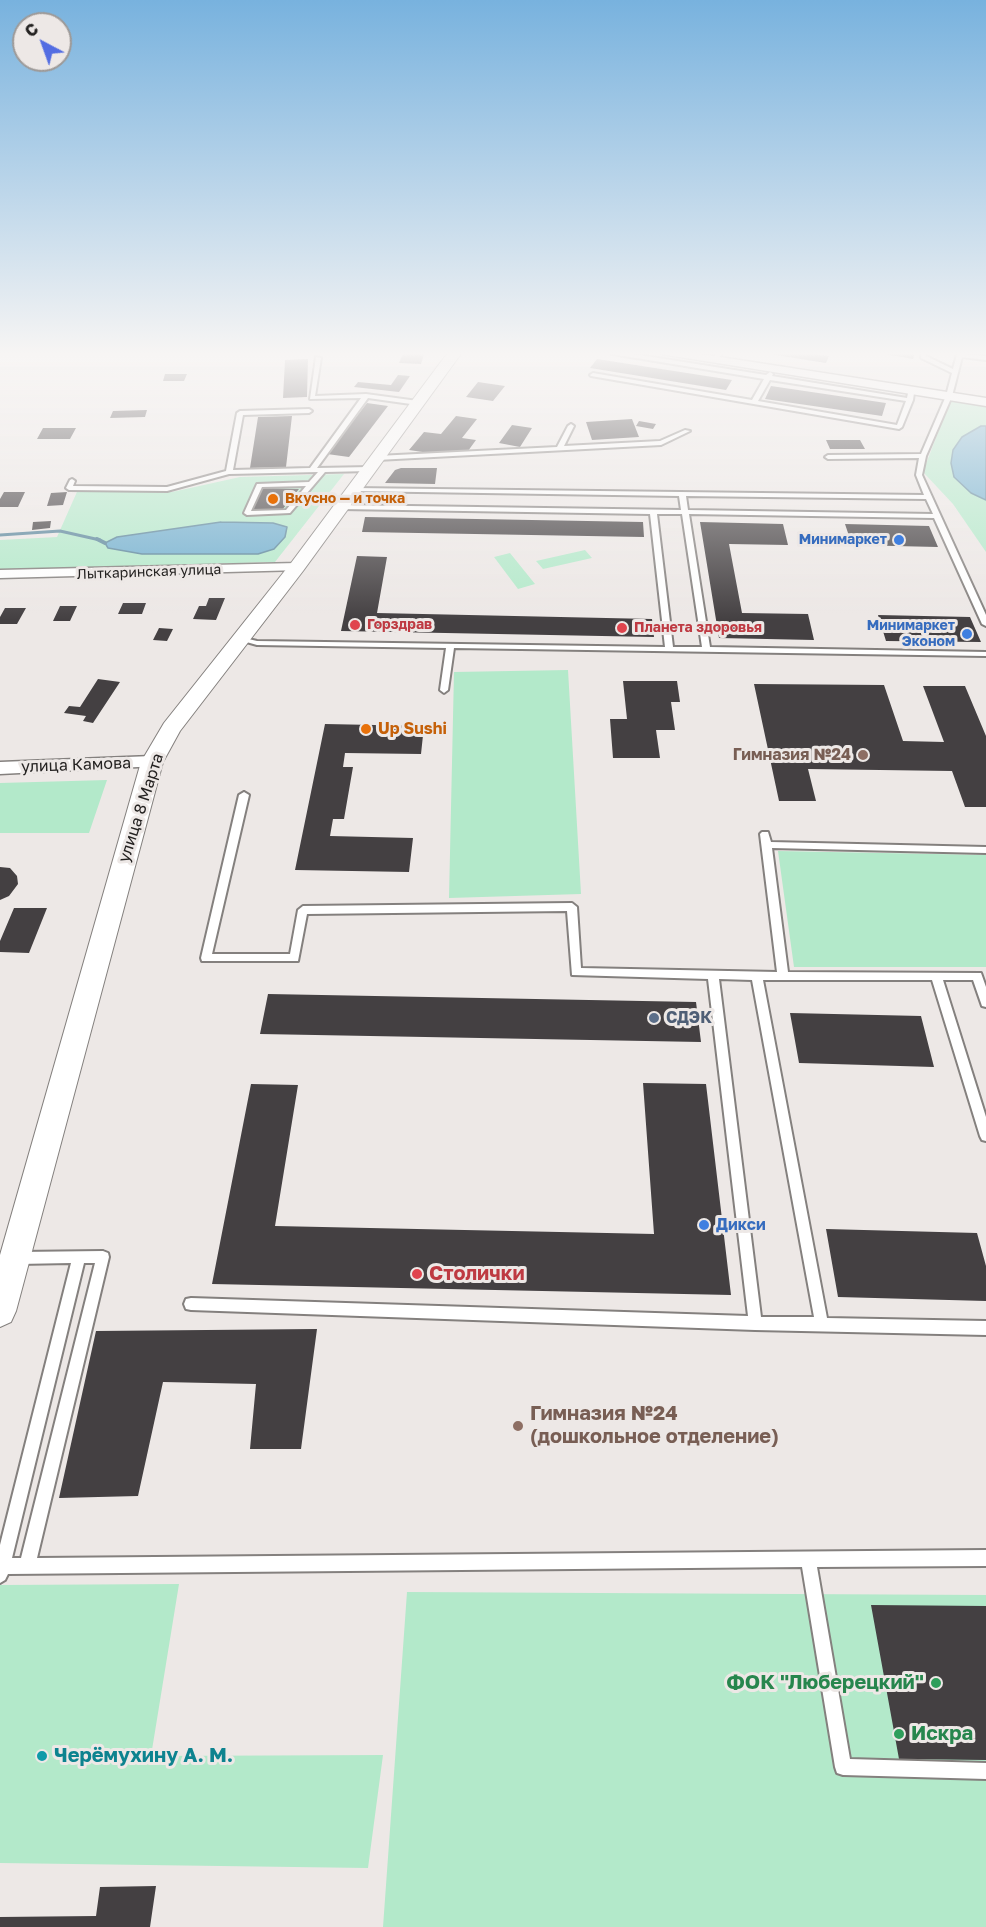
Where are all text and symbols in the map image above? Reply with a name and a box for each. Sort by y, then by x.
north arrow [12,12,72,72]
text: С [21,19,42,41]
place label: Вкусно — и точка [285,491,405,507]
marker: Вкусно — и точка [266,492,280,506]
place label: Минимаркет [799,532,887,548]
marker: Минимаркет [892,533,906,547]
street label: Лыткаринская улица [76,561,222,583]
place label: Горздрав [367,617,432,633]
marker: Горздрав [348,618,362,632]
place label: Минимаркет Эконом [867,618,955,650]
place label: Планета здоровья [634,620,762,636]
marker: Планета здоровья [615,621,629,635]
marker: Минимаркет Эконом [960,627,974,641]
place label: Up Sushi [378,719,447,739]
marker: Up Sushi [359,722,373,736]
place label: Гимназия №24 [733,745,851,765]
marker: Гимназия №24 [856,748,870,762]
street label: улица 8 Марта [114,751,168,865]
street label: улица Камова [21,753,131,777]
place label: СДЭК [666,1008,712,1028]
marker: СДЭК [647,1011,661,1025]
place label: Дикси [716,1215,766,1235]
marker: Дикси [697,1218,711,1232]
place label: Столички [429,1262,525,1286]
marker: Столички [410,1267,424,1281]
place label: Гимназия №24 (дошкольное отделение) [530,1402,779,1449]
marker: Гимназия №24 (дошкольное отделение) [511,1419,525,1433]
place label: ФОК "Люберецкий" [726,1671,924,1695]
marker: ФОК "Люберецкий" [929,1676,943,1690]
place label: Искра [911,1722,973,1746]
marker: Искра [892,1727,906,1741]
place label: Черёмухину А. М. [54,1744,233,1768]
marker: Черёмухину А. М. [35,1749,49,1763]

